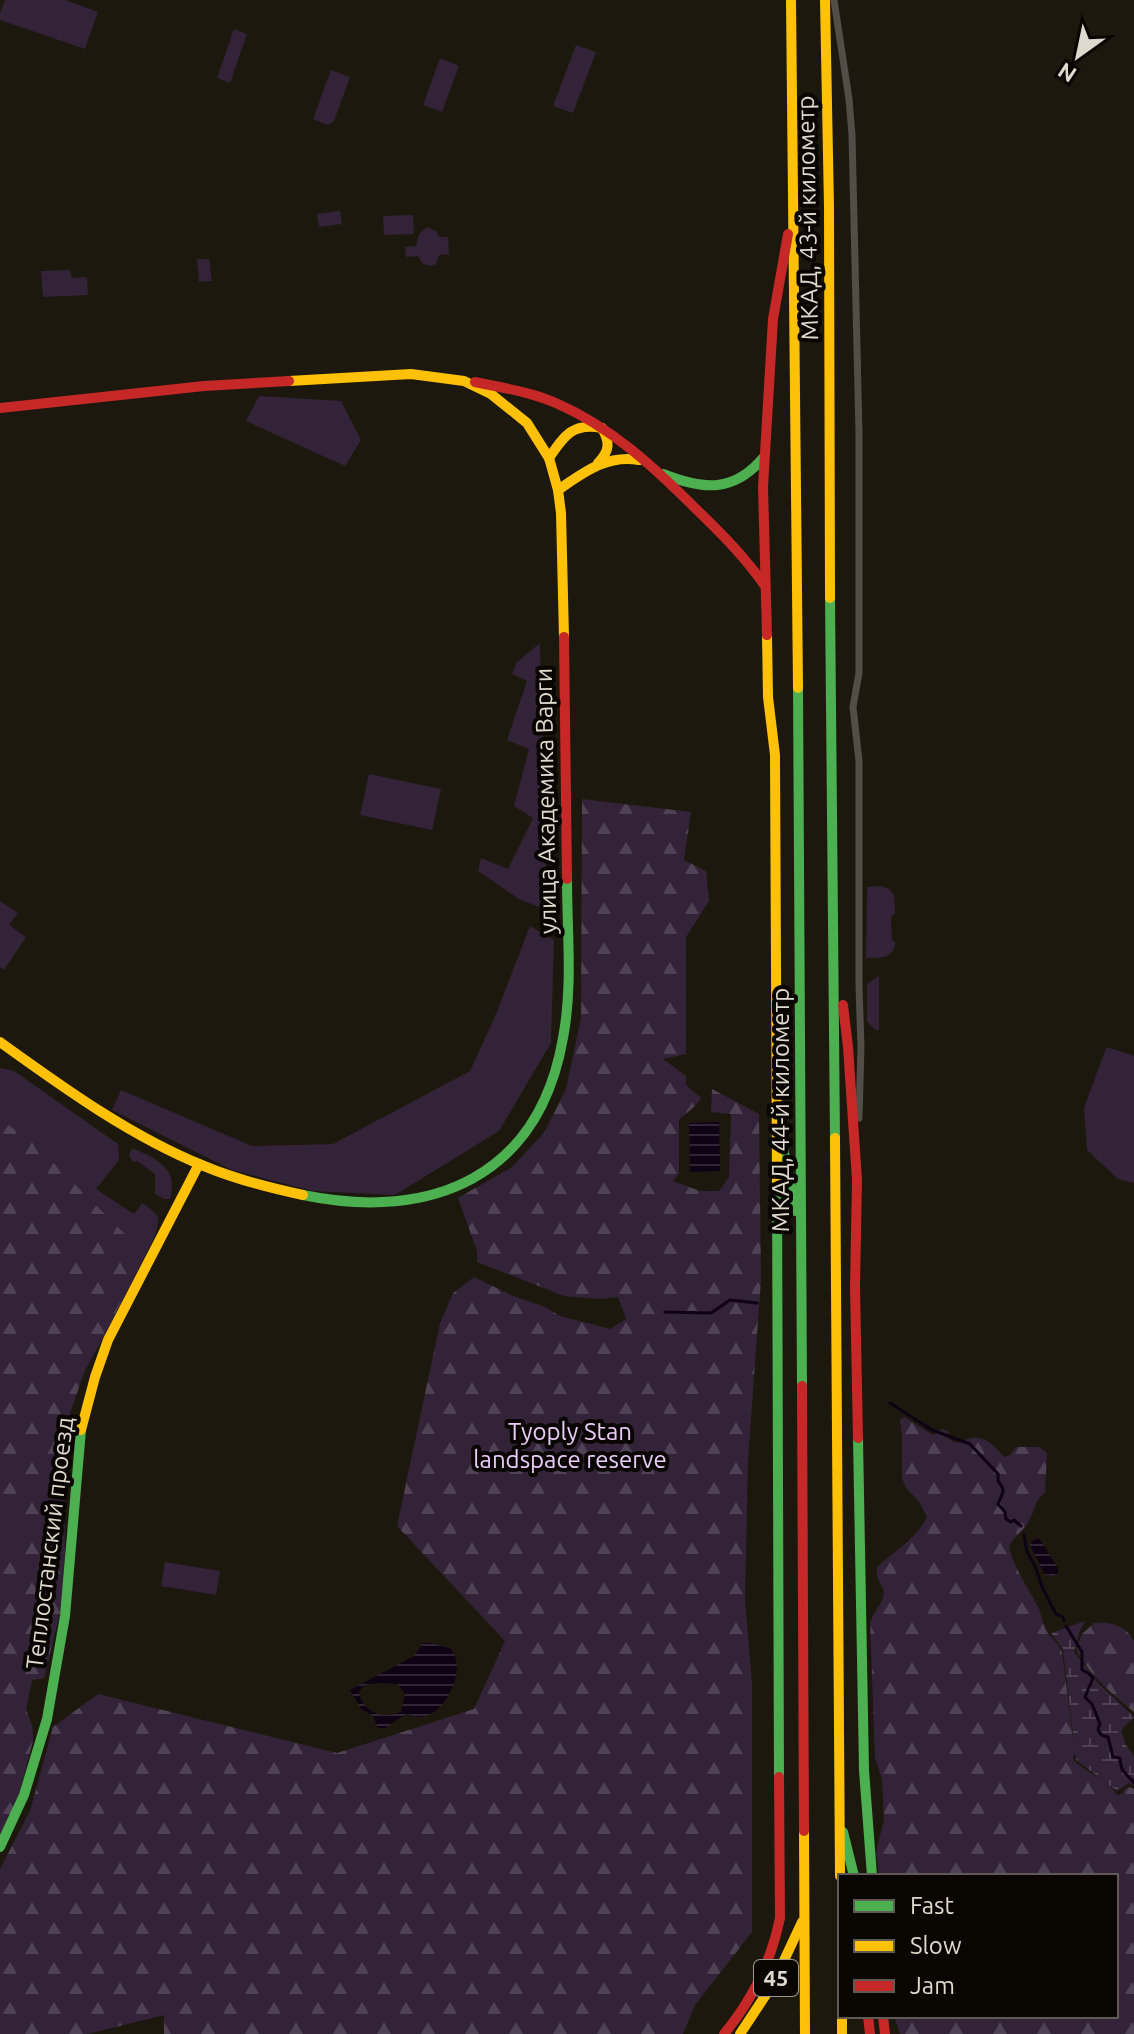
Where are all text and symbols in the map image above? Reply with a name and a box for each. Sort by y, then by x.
north arrow [1038,16,1118,96]
text: N [1053,58,1081,88]
street label: МКАД, 43-й километр [792,95,823,341]
street label: улица Академика Варги [530,668,561,934]
street label: МКАД, 44-й километр [767,988,794,1232]
street label: Теплостанский проезд [21,1415,78,1671]
park label: Tyoply Stan landspace reserve [473,1418,667,1473]
legend [838,1874,1118,2018]
text: Fast [910,1892,954,1919]
text: Slow [910,1932,962,1959]
road number: 45 [754,1960,798,1996]
text: Jam [910,1972,955,1999]

